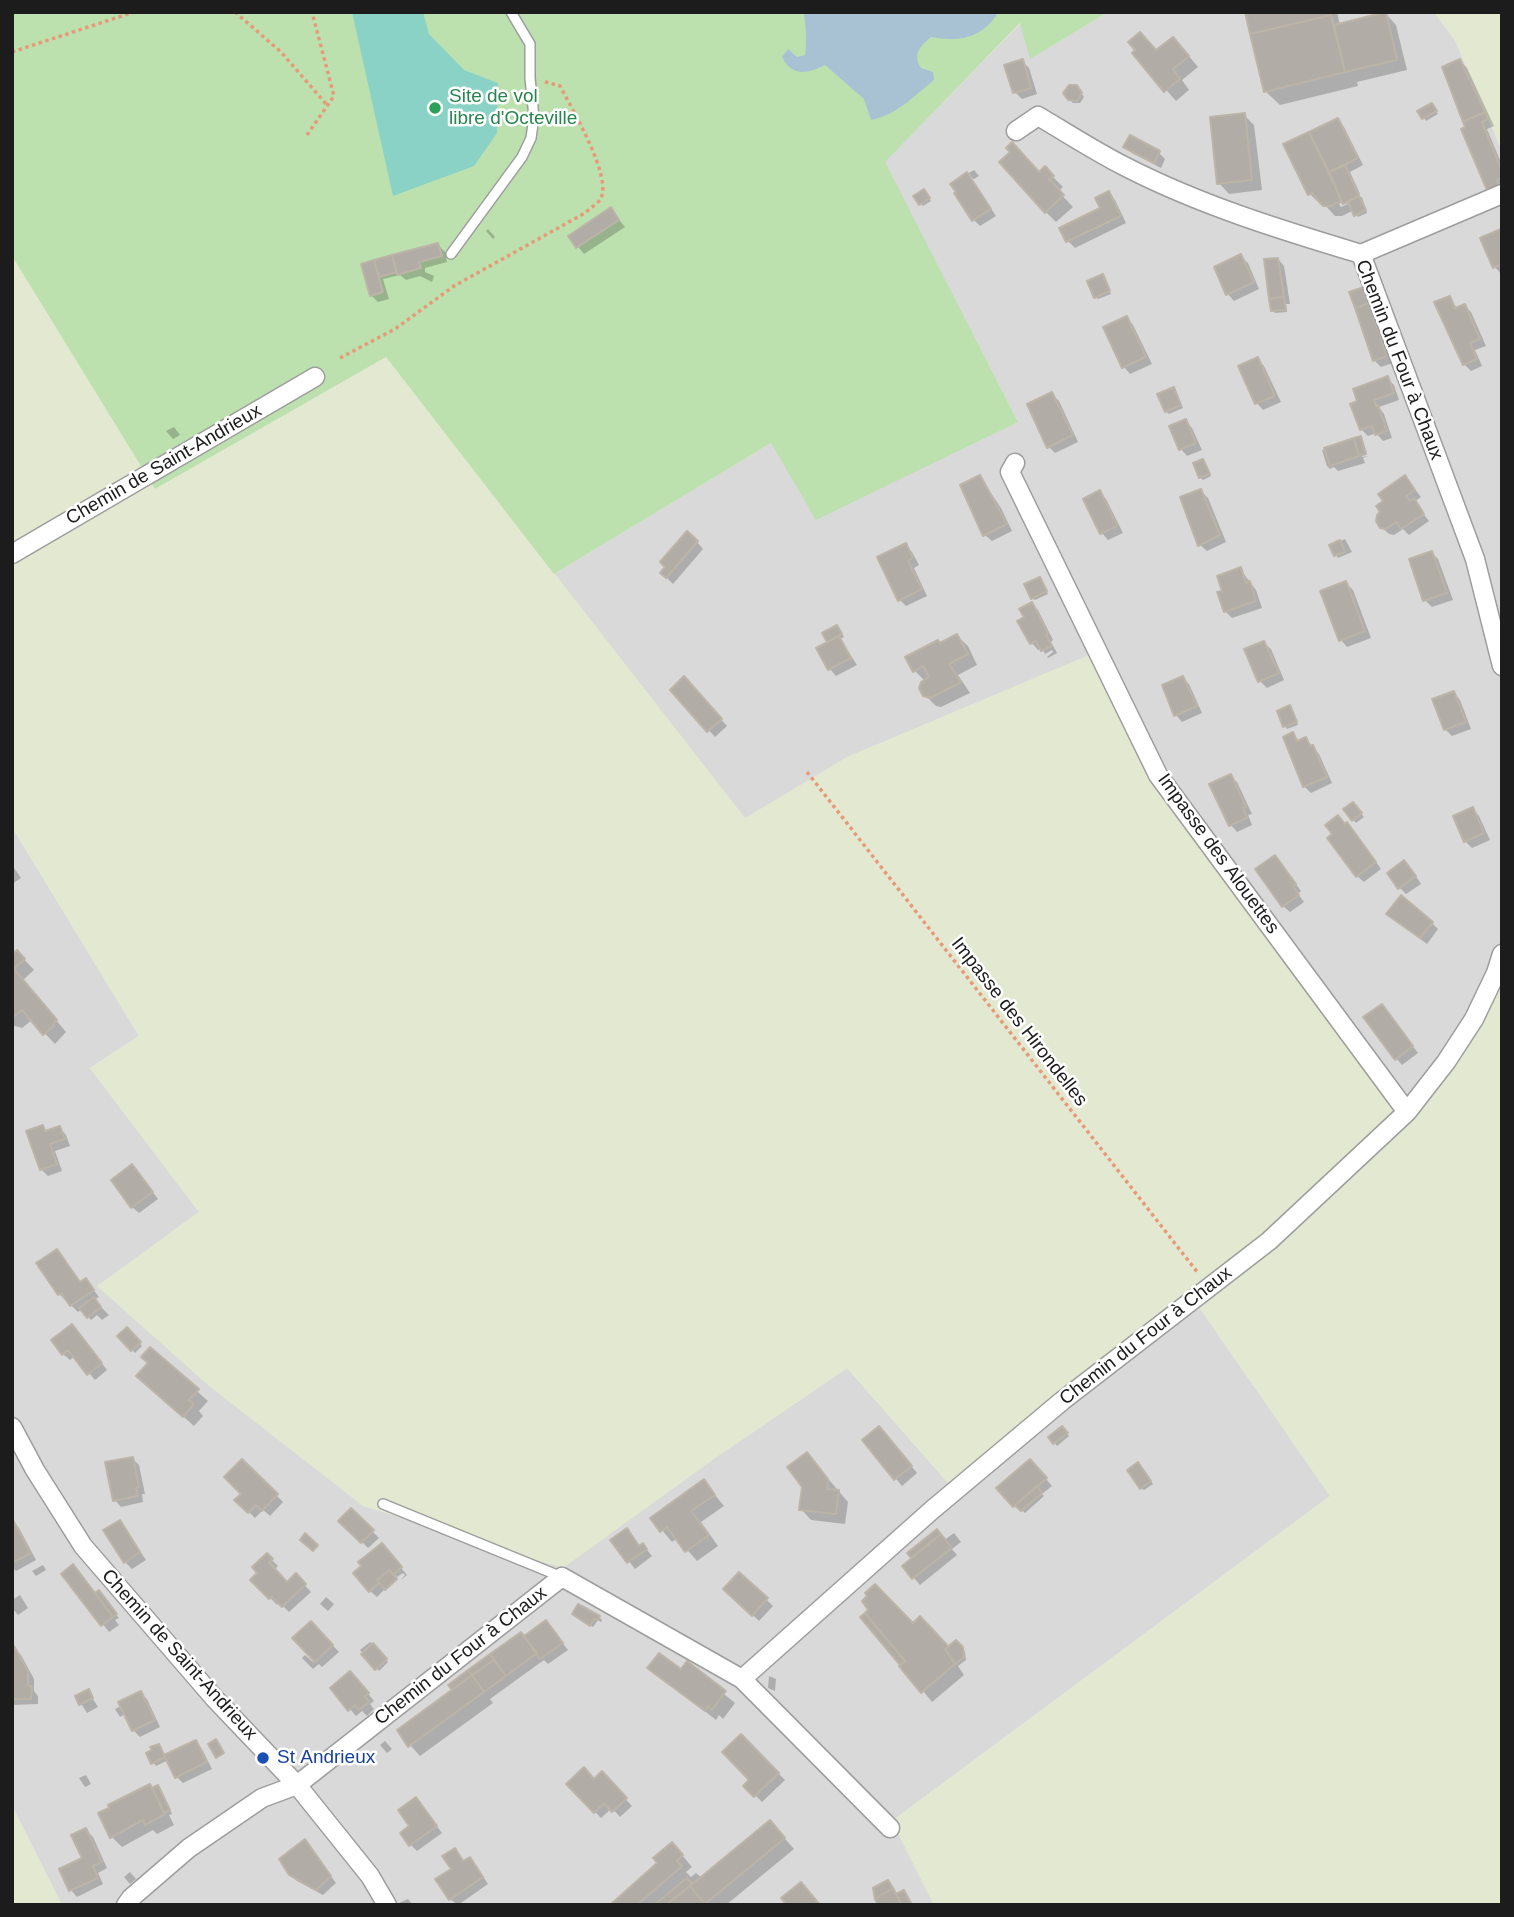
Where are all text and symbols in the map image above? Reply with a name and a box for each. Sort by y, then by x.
place label: Site de vol libre d'Octeville [449,86,577,130]
marker: Site de vol libre d'Octeville [427,100,443,116]
street label: Chemin du Four à Chaux [1350,257,1448,463]
street label: Chemin de Saint-Andrieux [62,400,266,530]
street label: Impasse des Alouettes [1152,770,1284,938]
street label: Impasse des Hirondelles [946,933,1092,1111]
street label: Chemin du Four à Chaux [1055,1262,1237,1410]
street label: Chemin de Saint-Andrieux [96,1565,262,1745]
street label: Chemin du Four à Chaux [370,1582,552,1730]
place label: St Andrieux [277,1747,375,1769]
marker: St Andrieux [255,1750,271,1766]

